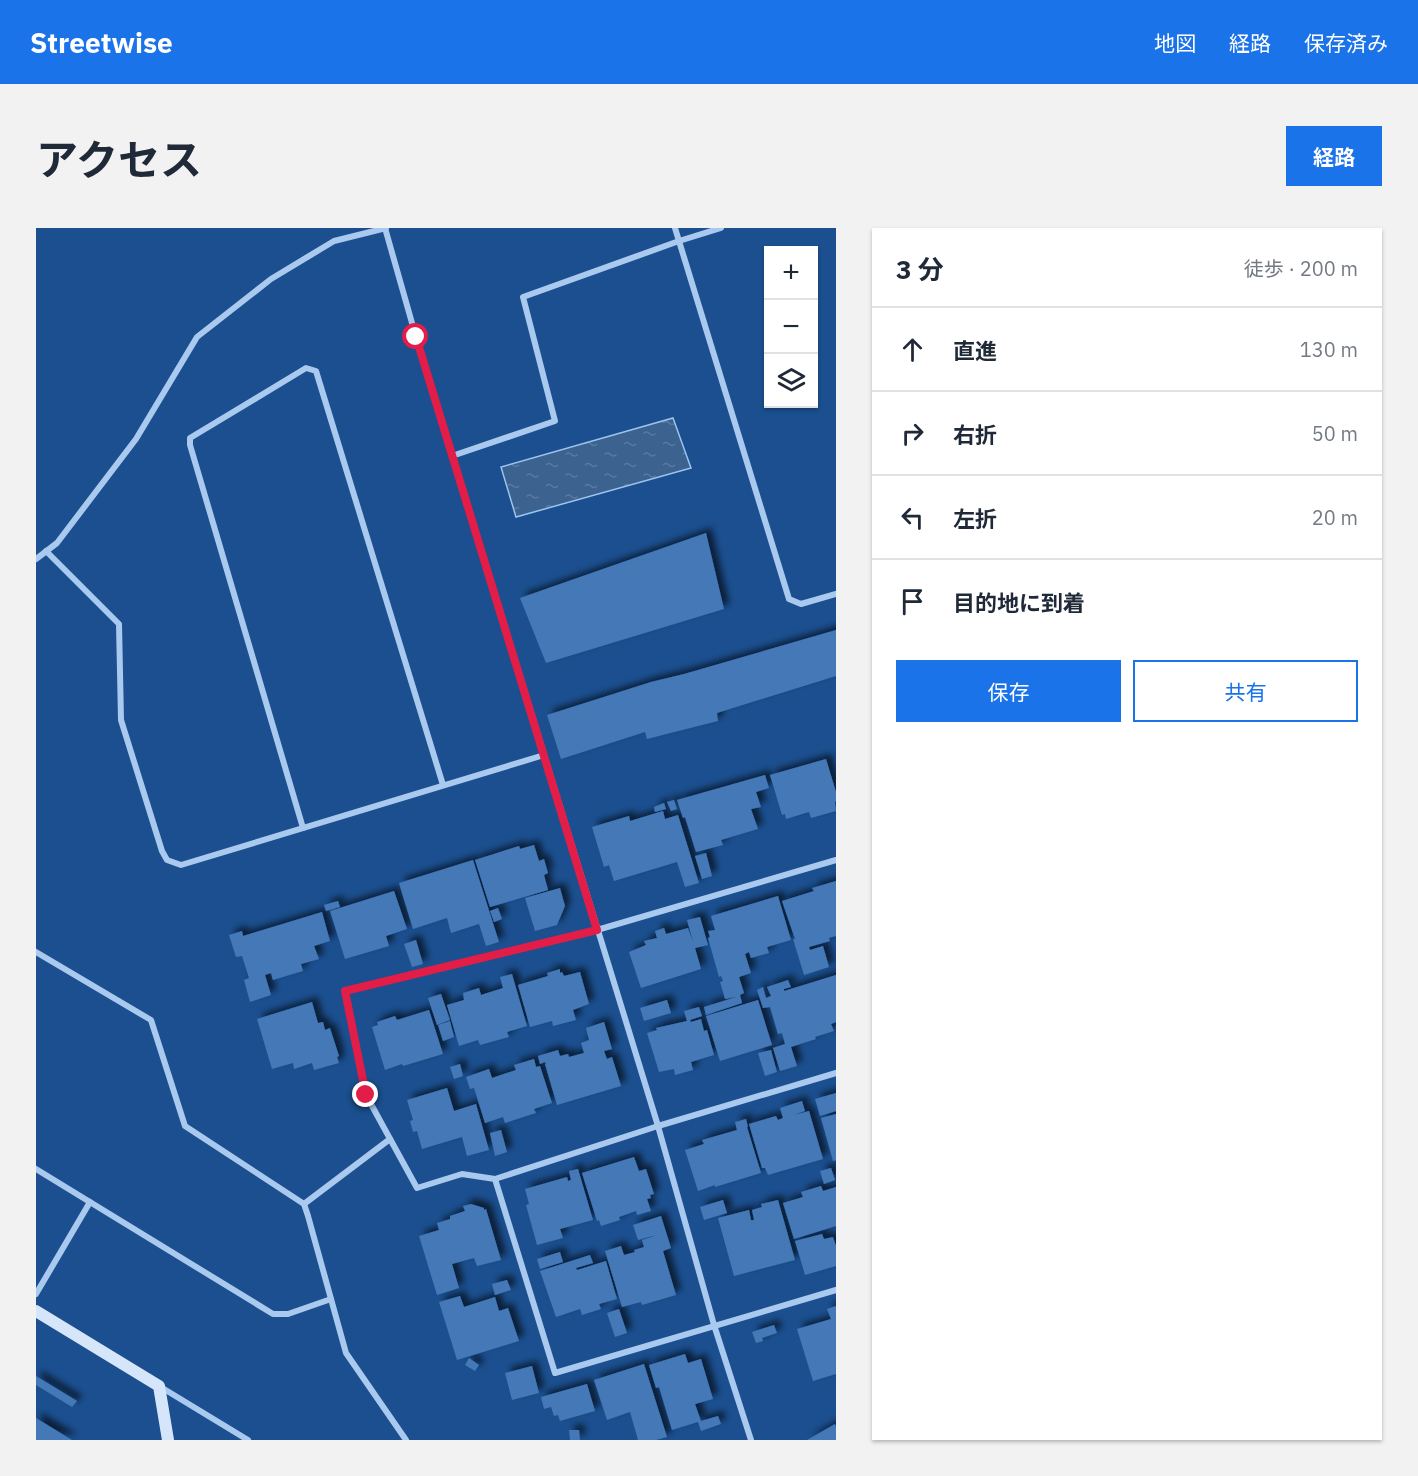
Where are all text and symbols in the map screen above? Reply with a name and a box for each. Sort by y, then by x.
text: Streetwise [30,24,173,61]
text: 地図 [1154,29,1196,57]
text: 経路 [1229,29,1271,57]
text: 保存済み [1304,29,1388,57]
button: 経路 [1286,126,1382,186]
text: アクセス [36,132,202,187]
map controls [764,246,818,408]
button: + [764,246,818,300]
text: 3 分 [896,252,944,286]
text: 徒歩 · 200 m [1244,255,1358,282]
button: − [764,300,818,354]
route start [402,323,428,349]
icon: ahead [896,333,929,366]
text: 直進 [953,336,997,365]
text: 130 m [1300,336,1358,363]
button: layers [764,354,818,408]
icon: right [896,417,929,450]
text: 右折 [953,420,997,449]
text: 50 m [1312,420,1358,447]
icon: left [896,501,929,534]
text: 左折 [953,504,997,533]
text: 20 m [1312,504,1358,531]
icon: arrive [896,585,929,618]
text: 目的地に到着 [953,588,1085,617]
button: 保存 [896,660,1121,722]
button: 共有 [1133,660,1358,722]
route end [352,1081,378,1107]

